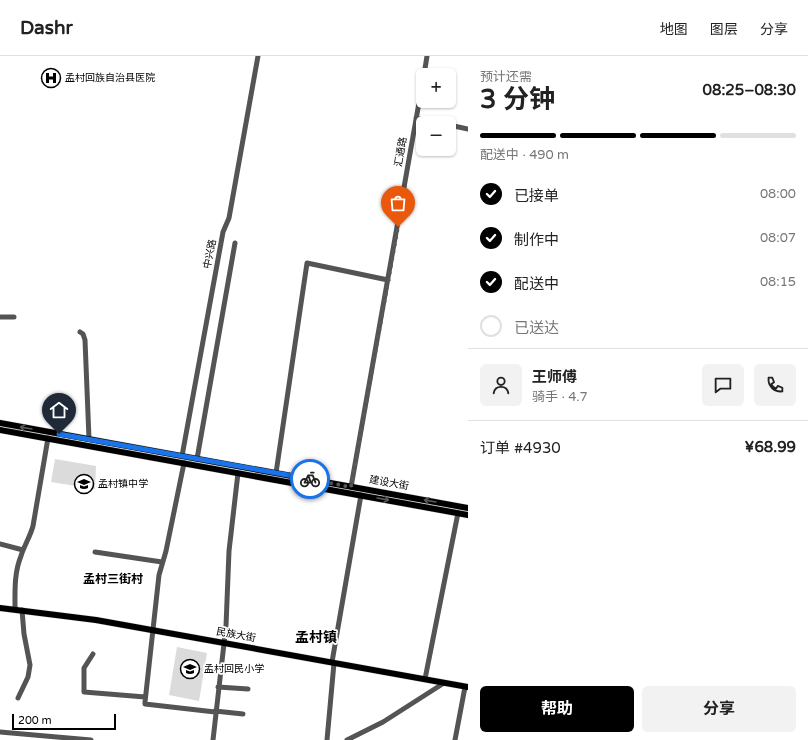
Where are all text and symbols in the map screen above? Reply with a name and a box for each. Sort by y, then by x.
text: Dashr [20,17,73,39]
text: 地图 [660,21,688,38]
text: 图层 [710,21,738,38]
text: 分享 [760,21,788,38]
hospital icon: 孟村回族自治县医院 [40,67,62,89]
map controls [416,68,456,156]
button: + [416,68,456,108]
text: 预计还需 [480,69,532,85]
place label: 孟村回族自治县医院 [65,72,155,84]
text: 08:25–08:30 [703,81,796,99]
text: 3 分钟 [480,84,555,115]
button: − [416,116,456,156]
street label: 汇通路 [392,136,410,168]
text: 配送中 · 490 m [480,147,569,163]
icon: check [480,183,502,205]
pin [381,186,415,227]
text: 08:00 [760,186,796,202]
text: 已接单 [514,187,559,205]
icon: bag [387,192,409,214]
icon: check [480,227,502,249]
text: 08:07 [760,230,796,246]
text: 制作中 [514,231,559,249]
street label: 中兴路 [201,238,219,270]
icon: check [480,271,502,293]
text: 08:15 [760,274,796,290]
text: 配送中 [514,275,559,293]
text: 已送达 [514,319,559,337]
button: person [480,364,522,406]
button: chat [702,364,744,406]
button: phone [754,364,796,406]
text: 王师傅 [532,368,577,386]
text: 骑手 · 4.7 [532,389,588,405]
pin [42,393,76,434]
icon: home [48,399,70,421]
one-way arrow [20,424,33,432]
text: ¥68.99 [745,438,796,456]
text: 订单 #4930 [480,439,561,457]
courier [290,459,330,499]
icon: bike [299,468,321,490]
school or university icon: 孟村镇中学 [73,473,95,495]
street label: 建设大街 [368,474,410,492]
place label: 孟村镇中学 [98,478,148,490]
one-way arrow [376,495,389,503]
one-way arrow [424,497,437,505]
district label: 孟村三街村 [83,572,143,586]
street label: 民族大街 [215,626,257,644]
district label: 孟村镇 [295,629,337,646]
school or university icon: 孟村回民小学 [179,658,201,680]
place label: 孟村回民小学 [204,663,264,675]
button: 帮助 [480,686,634,732]
button: 分享 [642,686,796,732]
scale bar [12,712,116,731]
text: 200 m [18,714,52,727]

